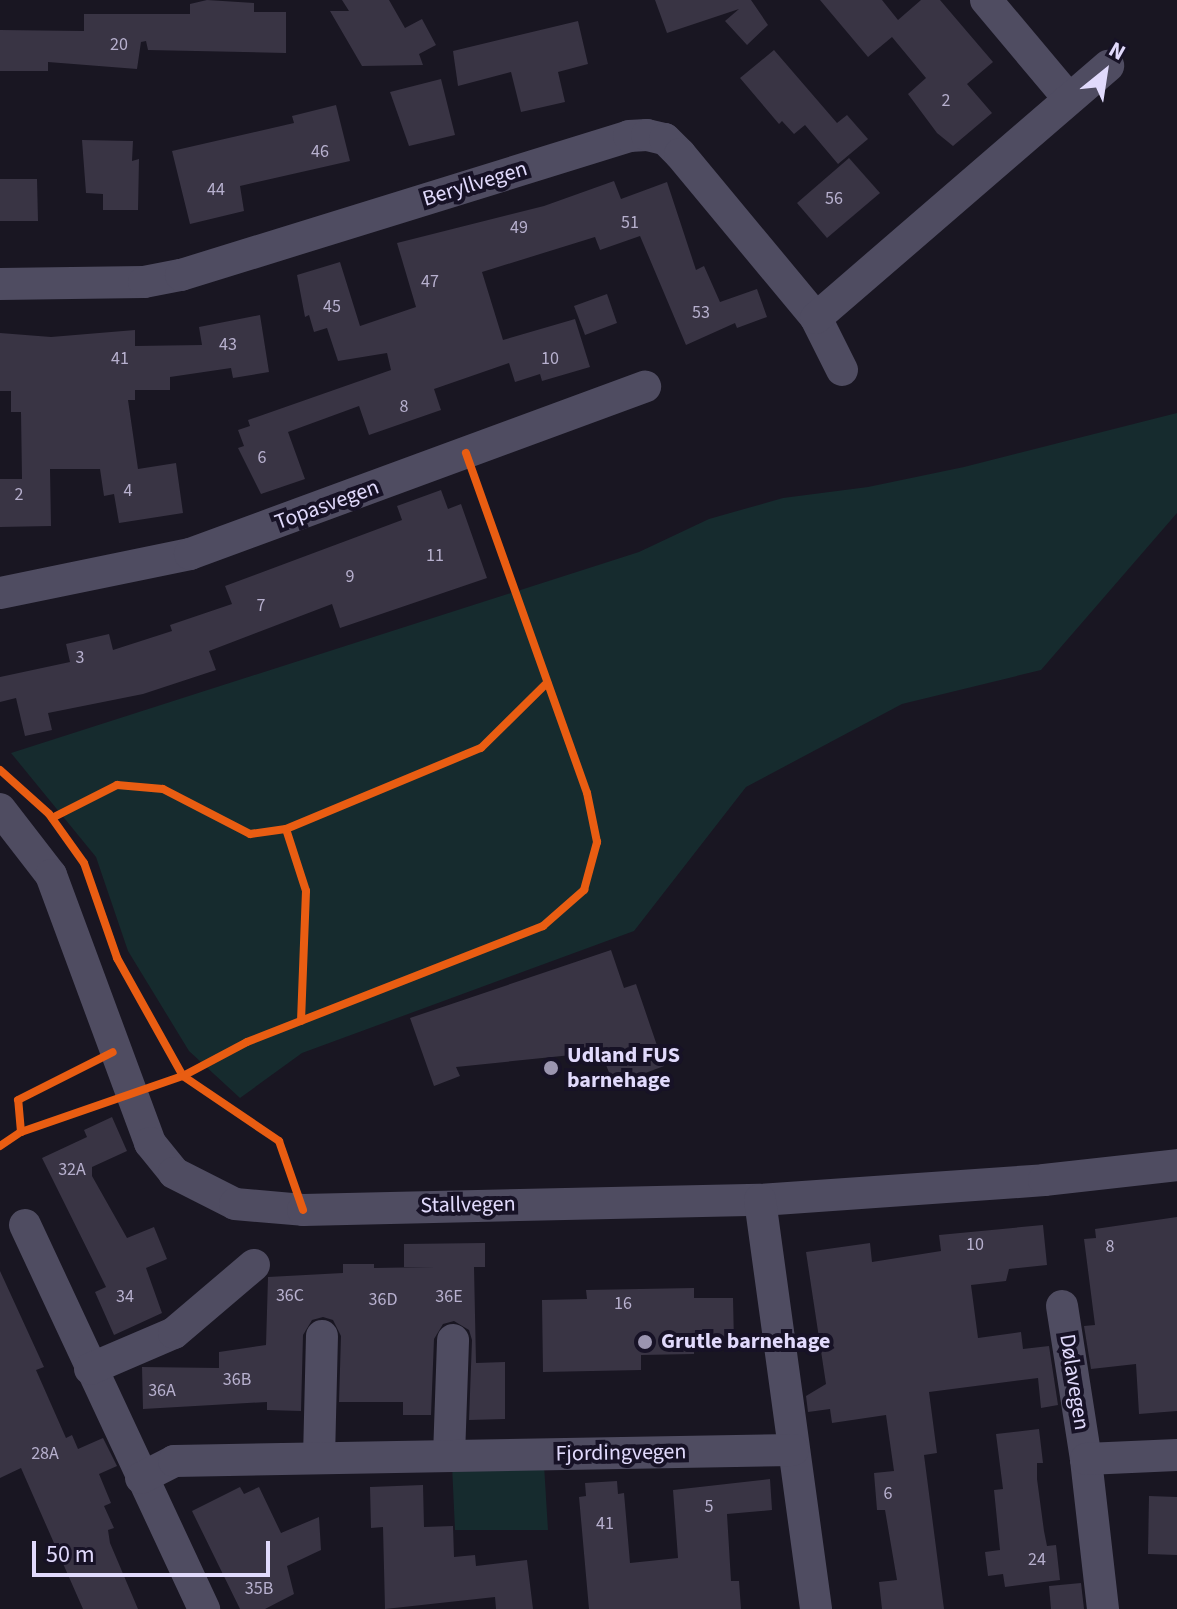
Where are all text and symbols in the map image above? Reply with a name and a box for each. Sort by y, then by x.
north arrow [1065,32,1145,112]
house number: 20 [110,34,128,56]
text: N [1103,34,1131,69]
house number: 2 [942,90,950,112]
house number: 46 [311,141,329,163]
street label: Beryllvegen [419,156,531,212]
house number: 44 [207,179,225,201]
house number: 56 [825,188,843,210]
house number: 51 [621,212,639,234]
house number: 49 [510,217,528,239]
house number: 47 [421,271,439,293]
house number: 45 [323,296,341,318]
house number: 53 [692,302,710,324]
house number: 43 [219,334,237,356]
house number: 41 [111,348,129,370]
house number: 10 [541,348,559,370]
house number: 8 [400,396,408,418]
house number: 6 [258,447,266,469]
street label: Topasvegen [271,474,383,536]
house number: 4 [124,480,132,502]
house number: 2 [15,484,23,506]
house number: 11 [426,545,444,567]
house number: 9 [346,566,354,588]
house number: 7 [257,595,265,617]
house number: 3 [76,647,84,669]
place label: Udland FUS barnehage [567,1042,680,1094]
marker: Udland FUS barnehage [542,1059,560,1077]
house number: 32A [58,1159,86,1181]
street label: Stallvegen [420,1191,516,1219]
house number: 10 [966,1234,984,1256]
house number: 8 [1106,1236,1114,1258]
house number: 36C [276,1285,304,1307]
house number: 34 [116,1286,134,1308]
house number: 36E [435,1286,463,1308]
house number: 36D [369,1289,397,1311]
house number: 16 [614,1293,632,1315]
place label: Grutle barnehage [661,1329,830,1355]
street label: Dølavegen [1053,1332,1095,1432]
marker: Grutle barnehage [636,1333,654,1351]
house number: 36B [223,1369,251,1391]
house number: 36A [148,1380,176,1402]
street label: Fjordingvegen [555,1439,687,1467]
house number: 28A [31,1443,59,1465]
house number: 6 [884,1483,892,1505]
house number: 5 [705,1496,713,1518]
house number: 41 [596,1513,614,1535]
scale bar [36,1525,274,1575]
text: 50 m [46,1537,95,1572]
house number: 24 [1028,1549,1046,1571]
house number: 35B [245,1578,273,1600]

